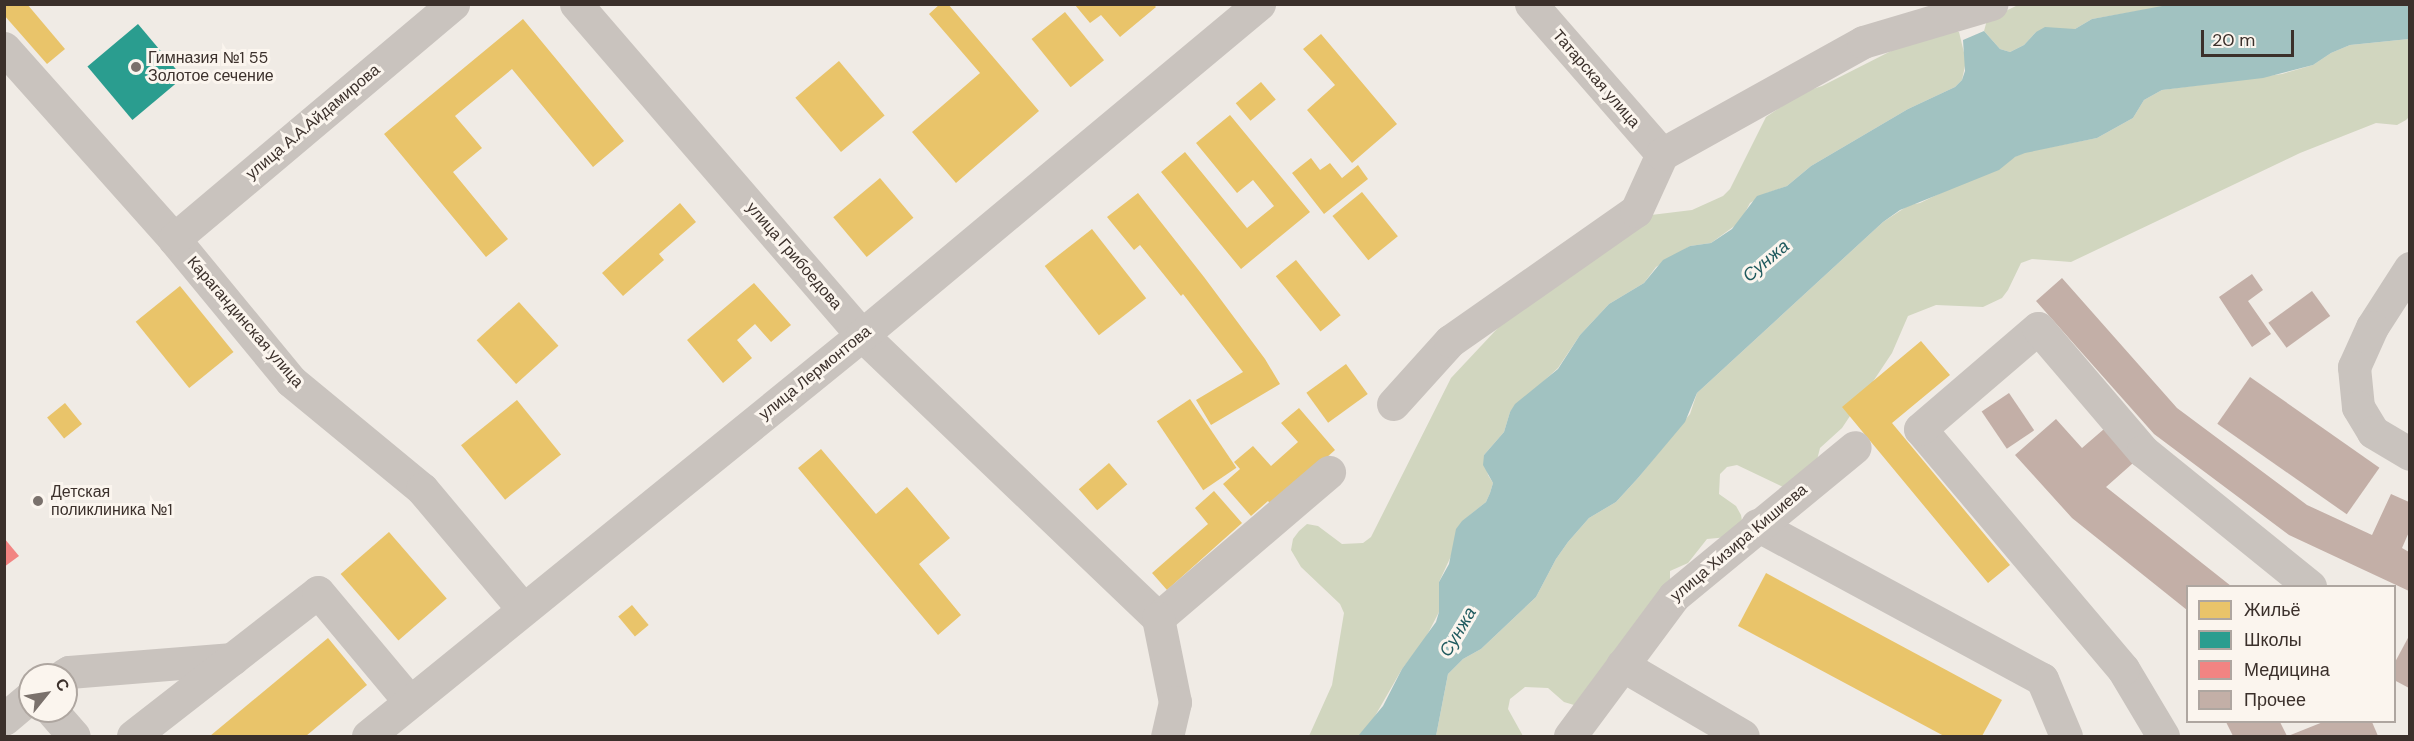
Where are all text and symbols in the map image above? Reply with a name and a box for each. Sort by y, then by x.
scale bar [2204,18,2297,56]
street label: Татарская улица [1548,26,1644,132]
text: 20 m [2212,28,2255,52]
place label: Гимназия №1 55 Золотое сечение [148,48,274,86]
marker: Гимназия №1 55 Золотое сечение [129,60,143,74]
street label: улица А.А.Айдамирова [242,60,384,184]
street label: улица Грибоедова [742,198,846,314]
water label: Сунжа [1738,235,1794,287]
street label: Карагандинская улица [183,252,307,392]
street label: улица Лермонтова [755,322,875,424]
street label: улица Хизира Кишиева [1667,480,1811,606]
place label: Детская поликлиника №1 [51,482,172,520]
marker: Детская поликлиника №1 [29,492,47,510]
legend [2186,585,2396,723]
text: Жильё [2244,598,2301,622]
water label: Сунжа [1435,603,1481,661]
text: Школы [2244,628,2302,652]
text: Медицина [2244,658,2330,682]
north arrow [18,663,78,723]
text: С [50,674,74,695]
text: Прочее [2244,688,2306,712]

